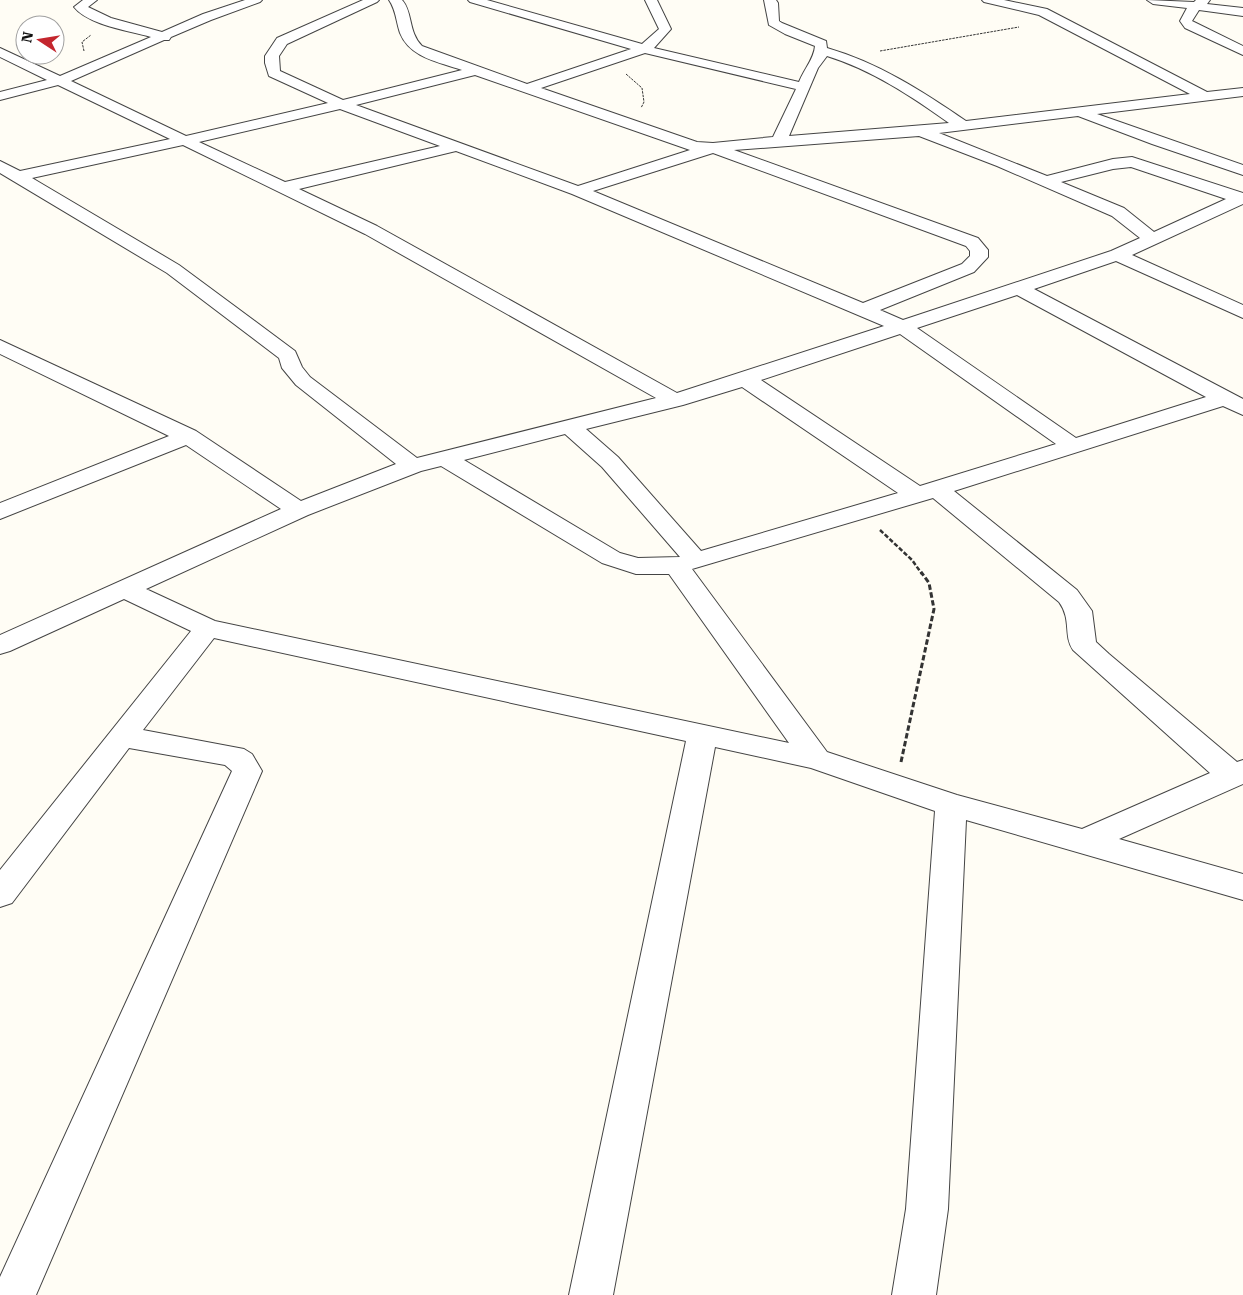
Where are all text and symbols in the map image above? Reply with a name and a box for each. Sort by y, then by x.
north arrow [15,15,65,65]
text: N [18,30,36,44]

